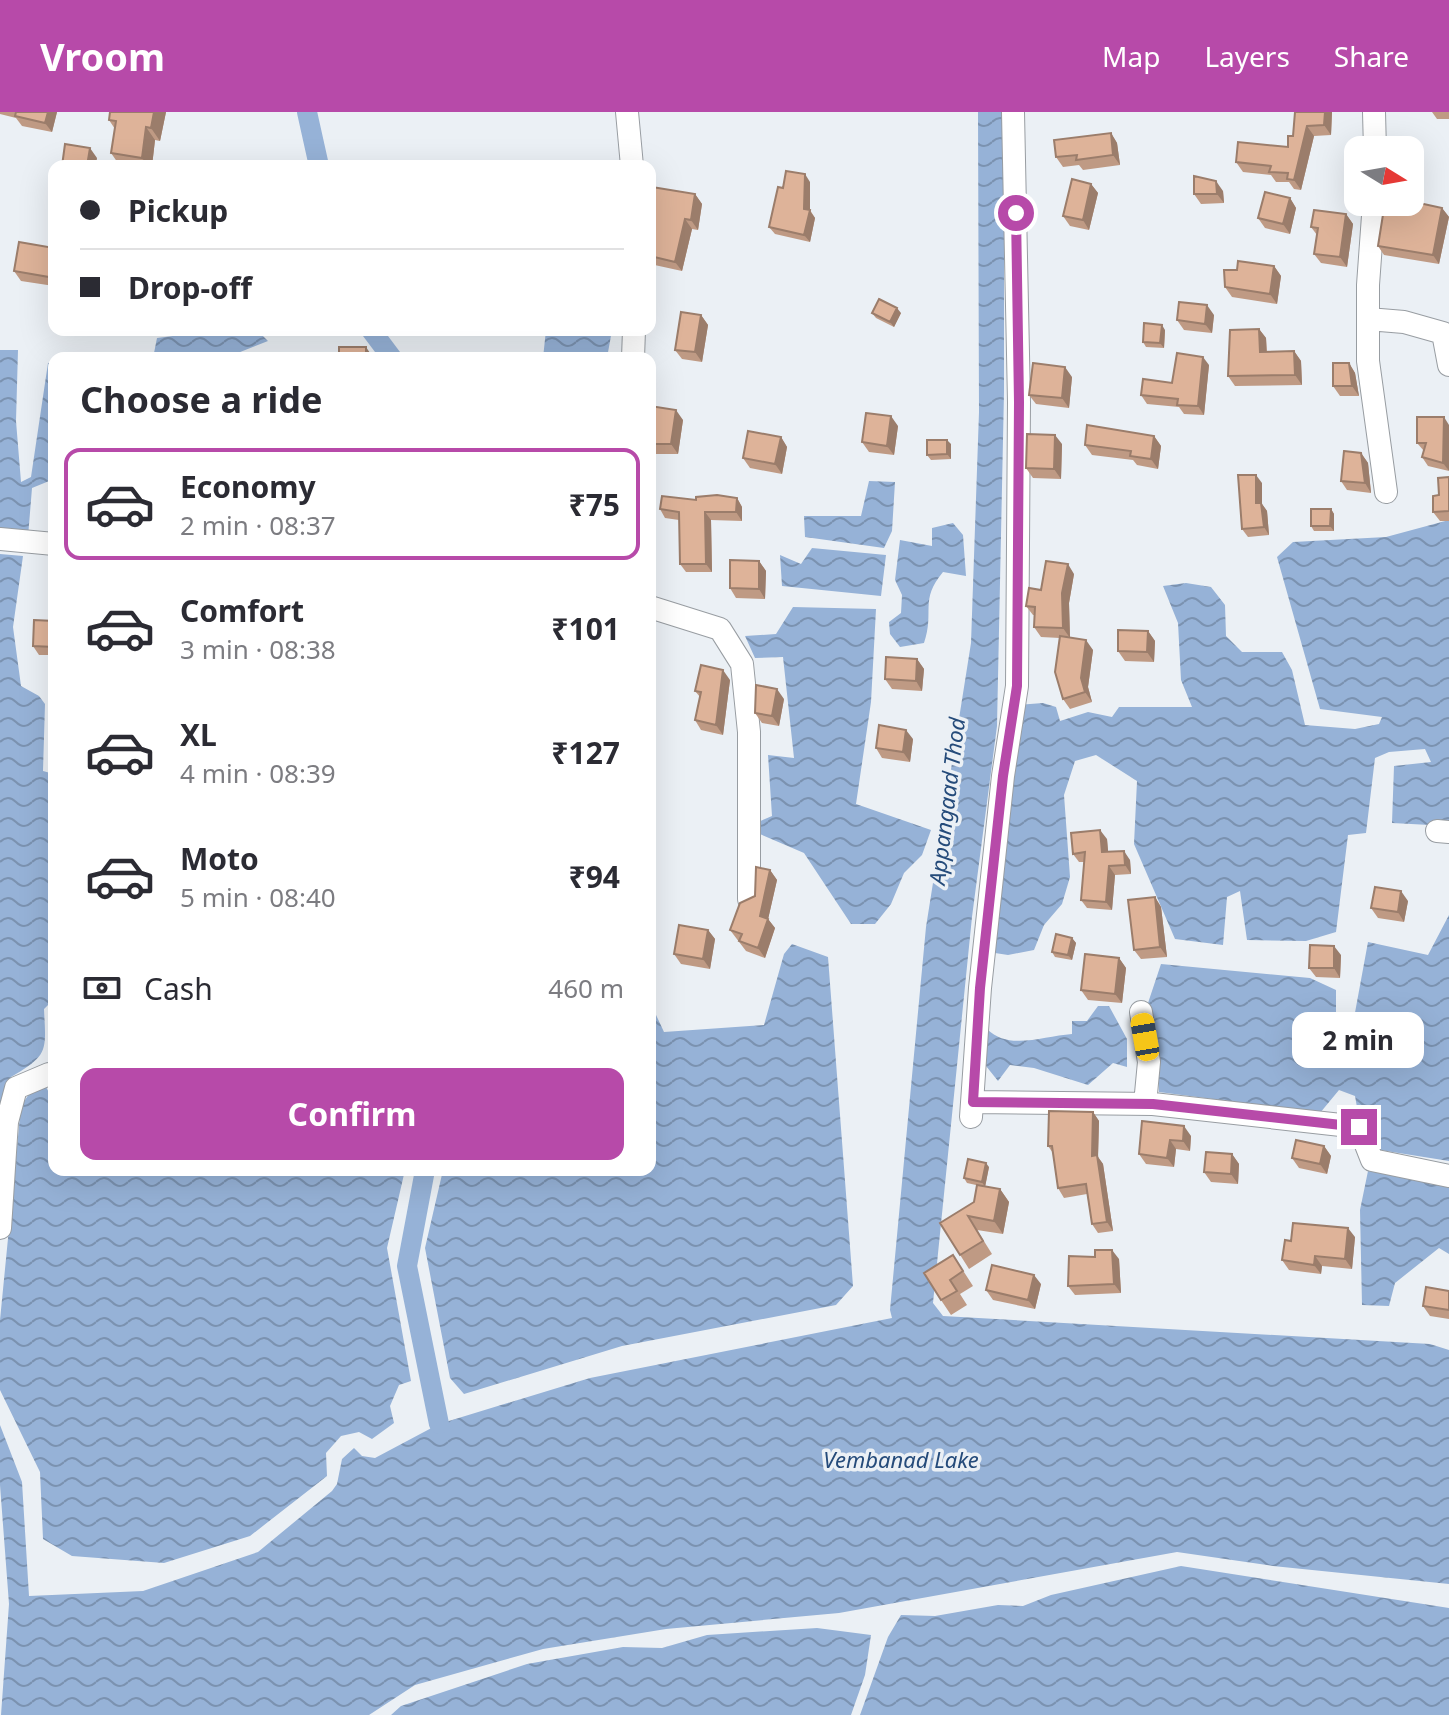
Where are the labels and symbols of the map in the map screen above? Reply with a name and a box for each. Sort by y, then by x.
north arrow [1344,136,1424,216]
route start [998,195,1034,231]
water label: Appangaad Thod [921,714,971,888]
car [1129,1011,1161,1063]
callout: 2 min [1293,1011,1425,1067]
route end [1341,1109,1377,1145]
water label: Vembanad Lake [823,1444,979,1474]

